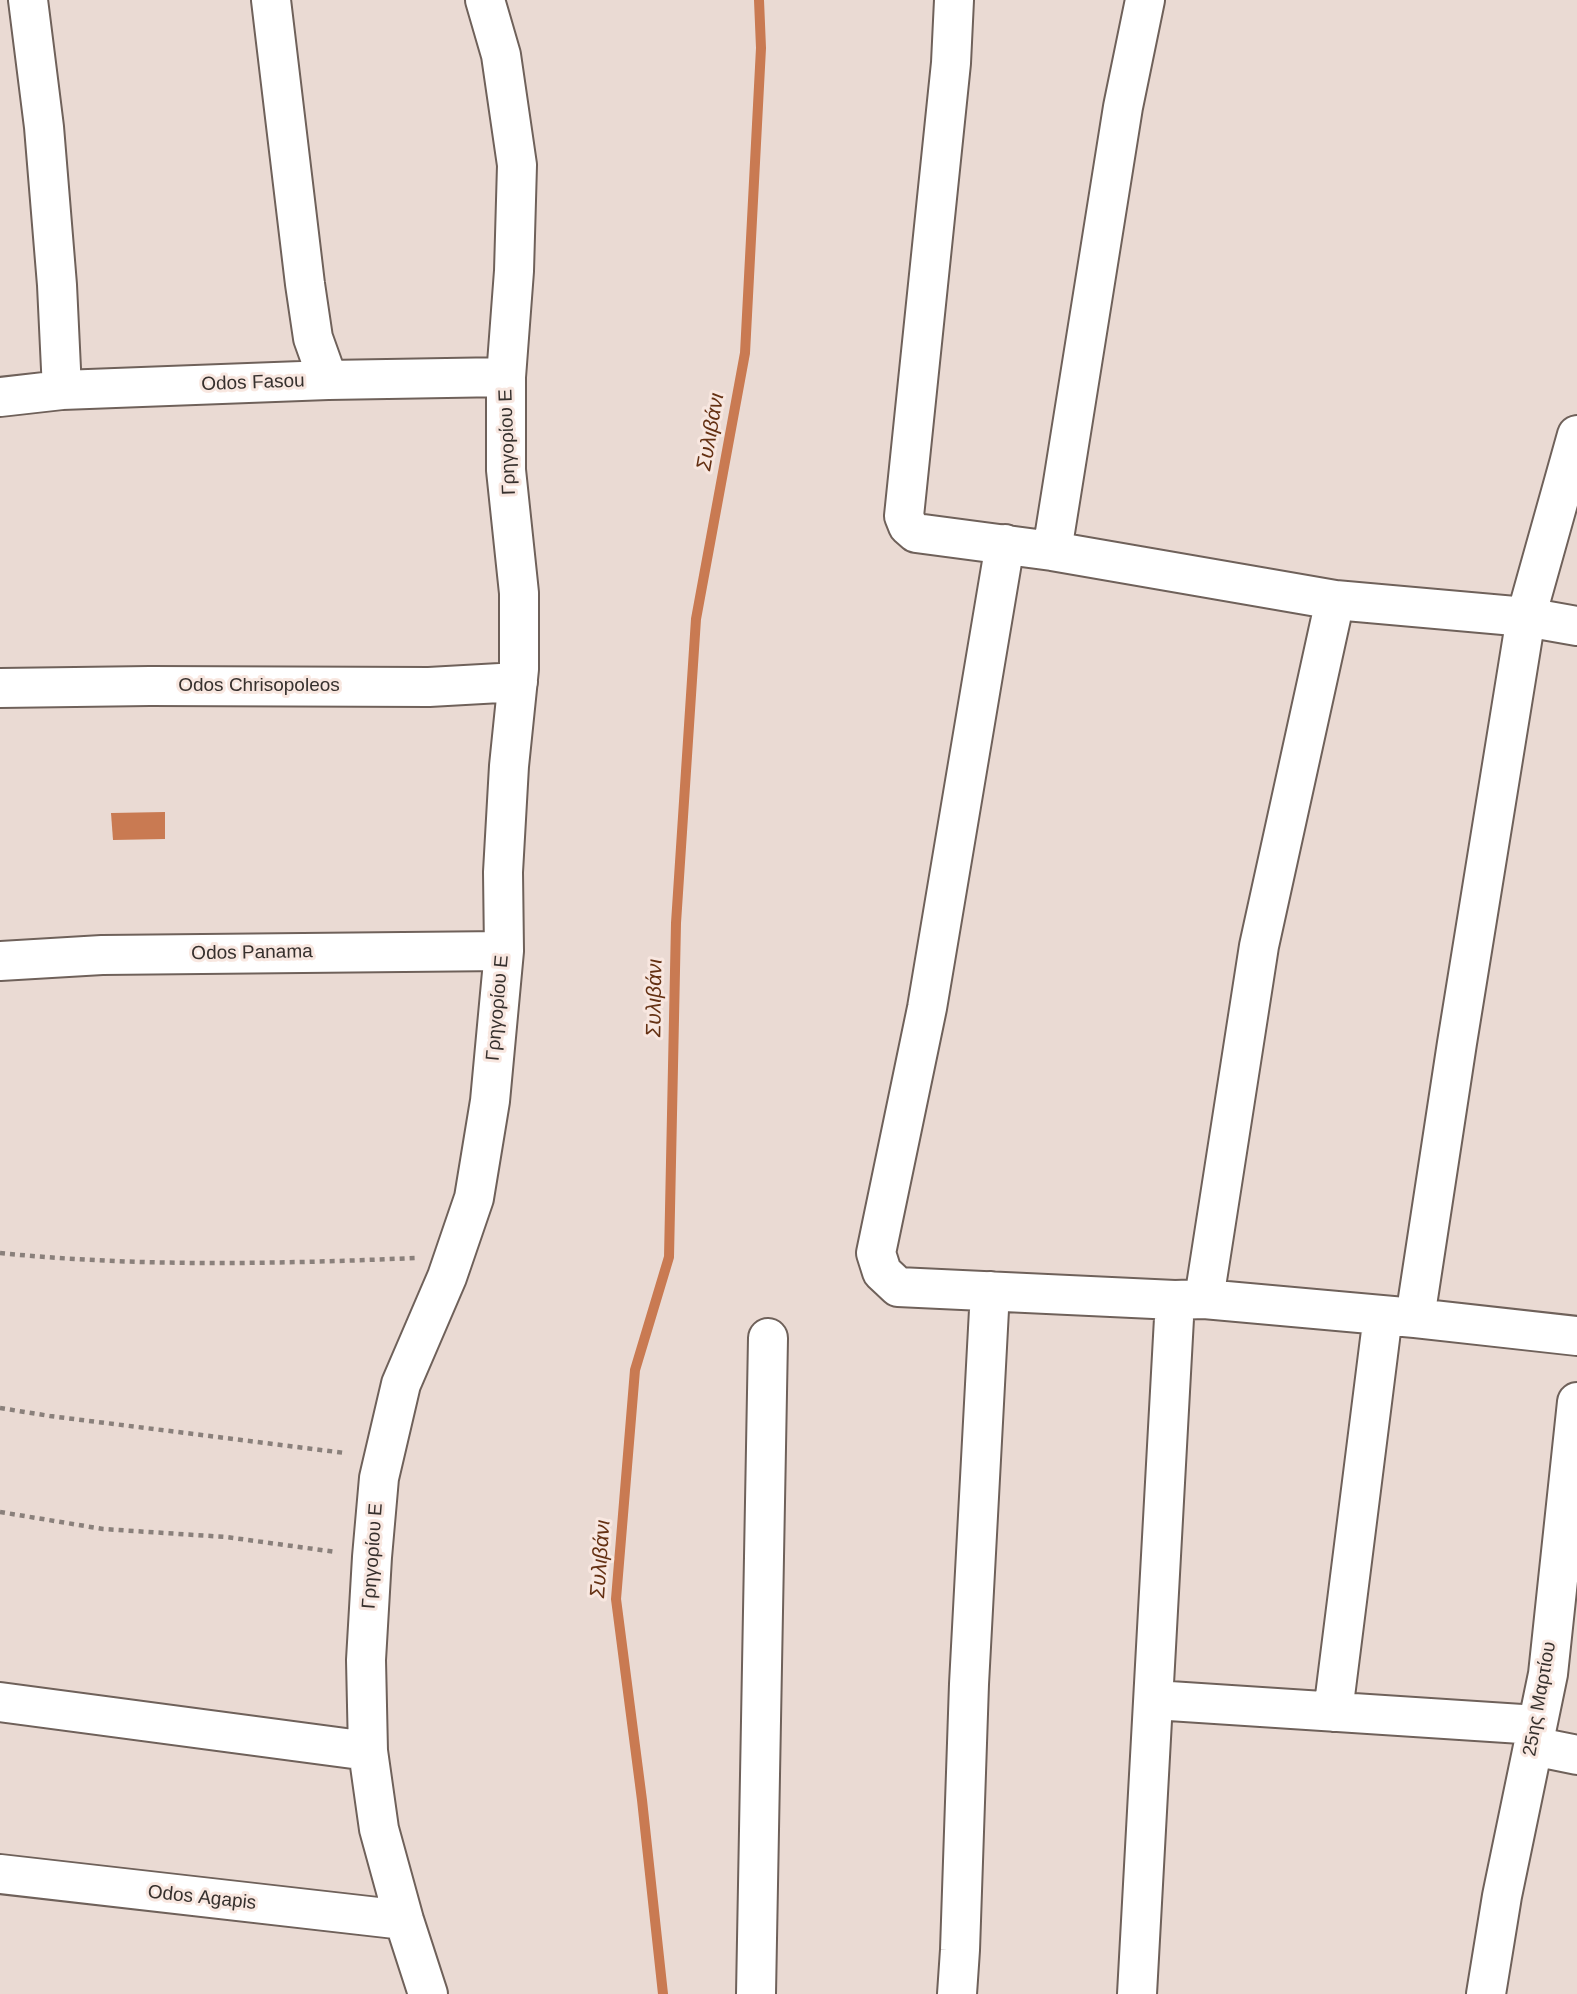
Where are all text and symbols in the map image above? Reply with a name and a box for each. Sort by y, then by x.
street label: Odos Fasou [201,370,305,396]
street label: Γρηγορίου Ε [495,389,521,495]
water label: Συλιβάνι [692,391,730,473]
street label: Odos Chrisopoleos [178,675,340,697]
street label: Odos Panama [191,941,313,965]
street label: Γρηγορίου Ε [482,954,514,1062]
water label: Συλιβάνι [642,959,668,1037]
street label: Γρηγορίου Ε [358,1502,388,1610]
water label: Συλιβάνι [586,1519,616,1599]
street label: 25ης Μαρτίου [1519,1640,1561,1758]
street label: Odos Agapis [147,1881,257,1915]

